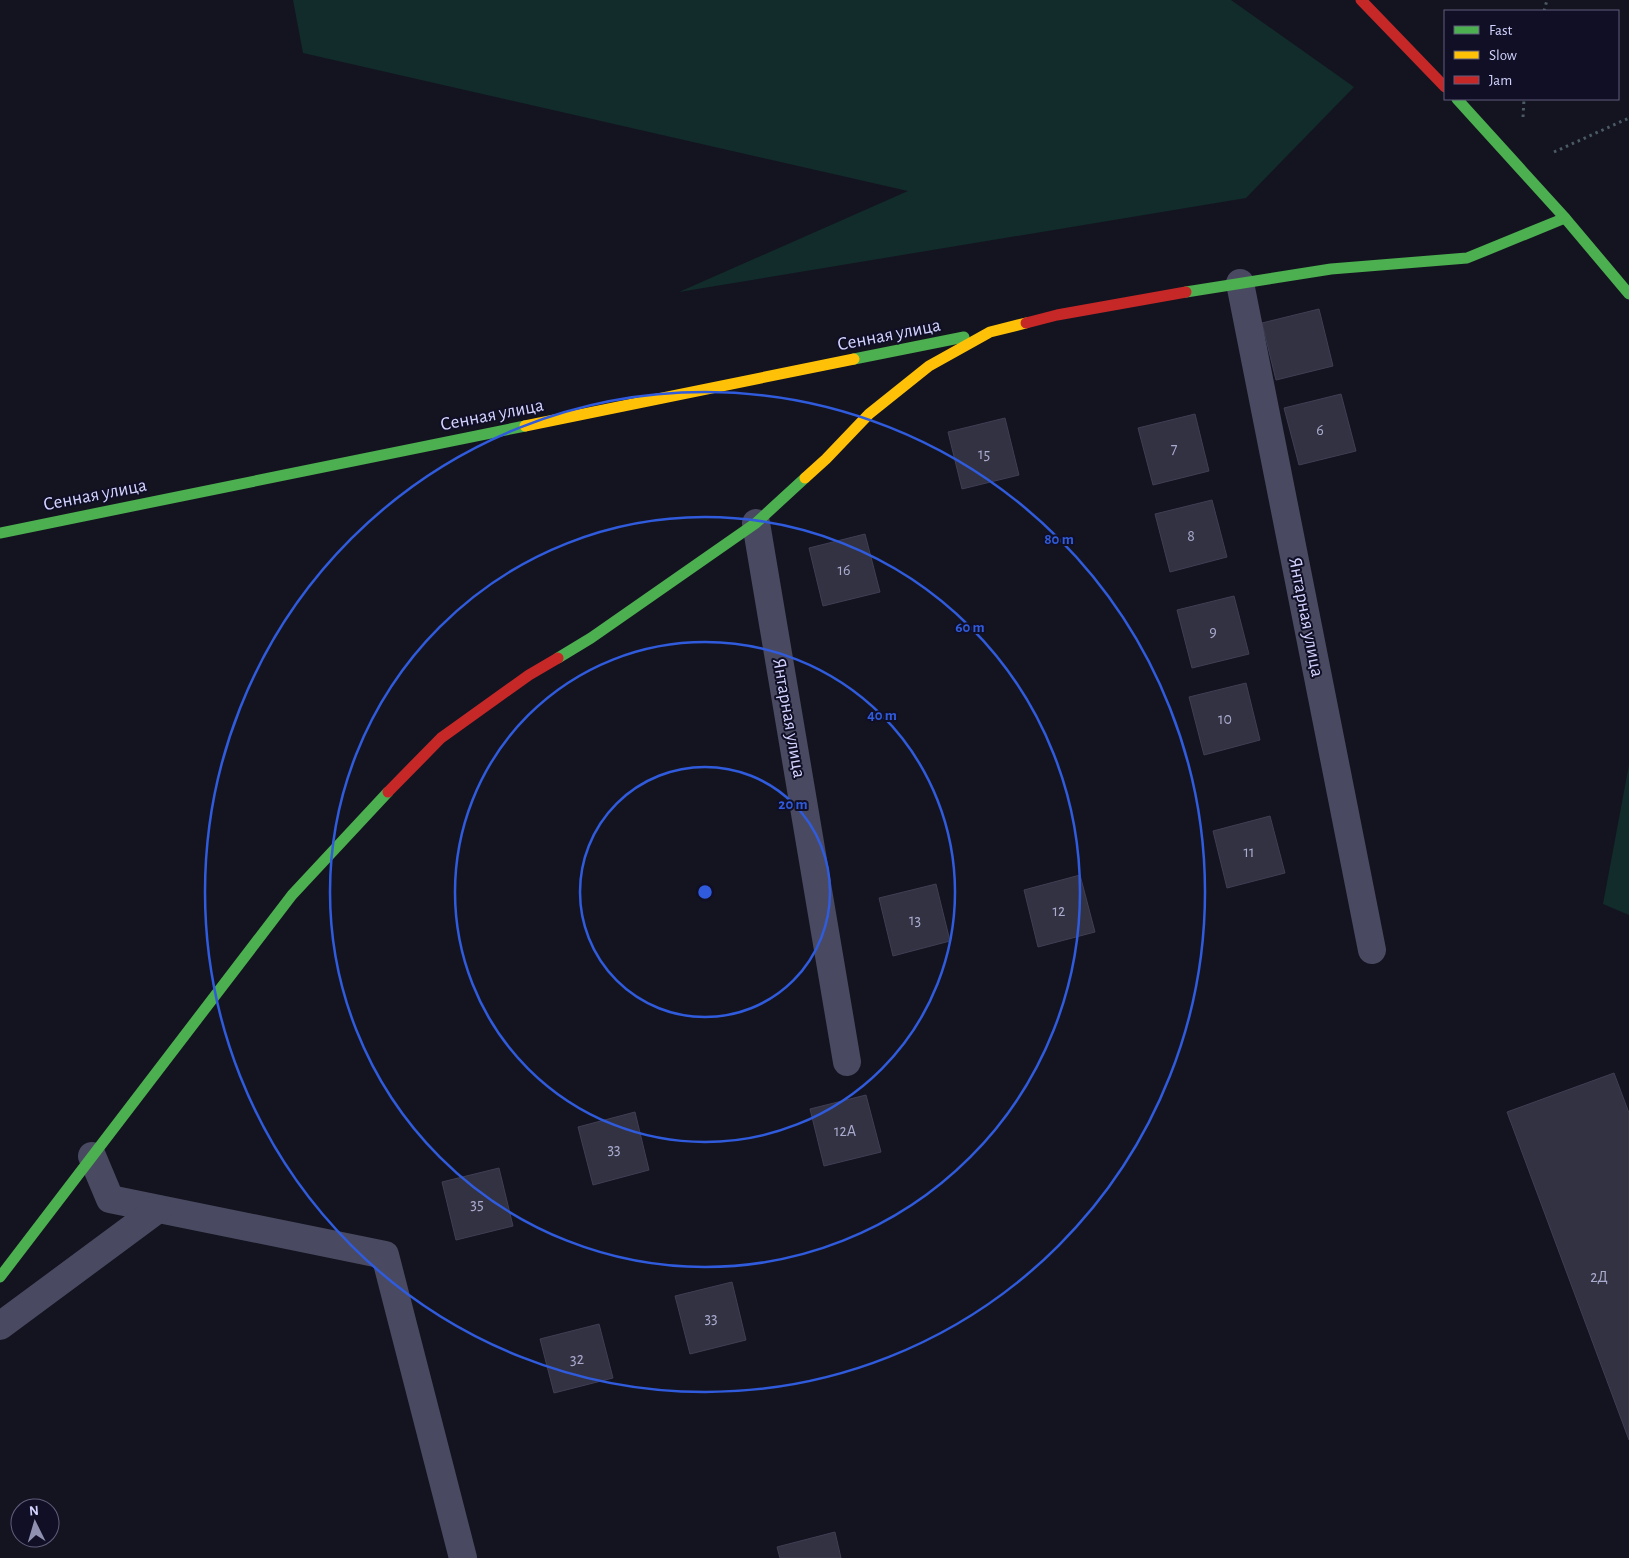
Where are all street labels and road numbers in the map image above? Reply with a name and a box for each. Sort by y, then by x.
street label: Сенная улица [836,316,943,354]
street label: Сенная улица [439,396,546,434]
street label: Сенная улица [42,476,149,514]
street label: Янтарная улица [1285,556,1327,679]
street label: Янтарная улица [769,657,809,780]

